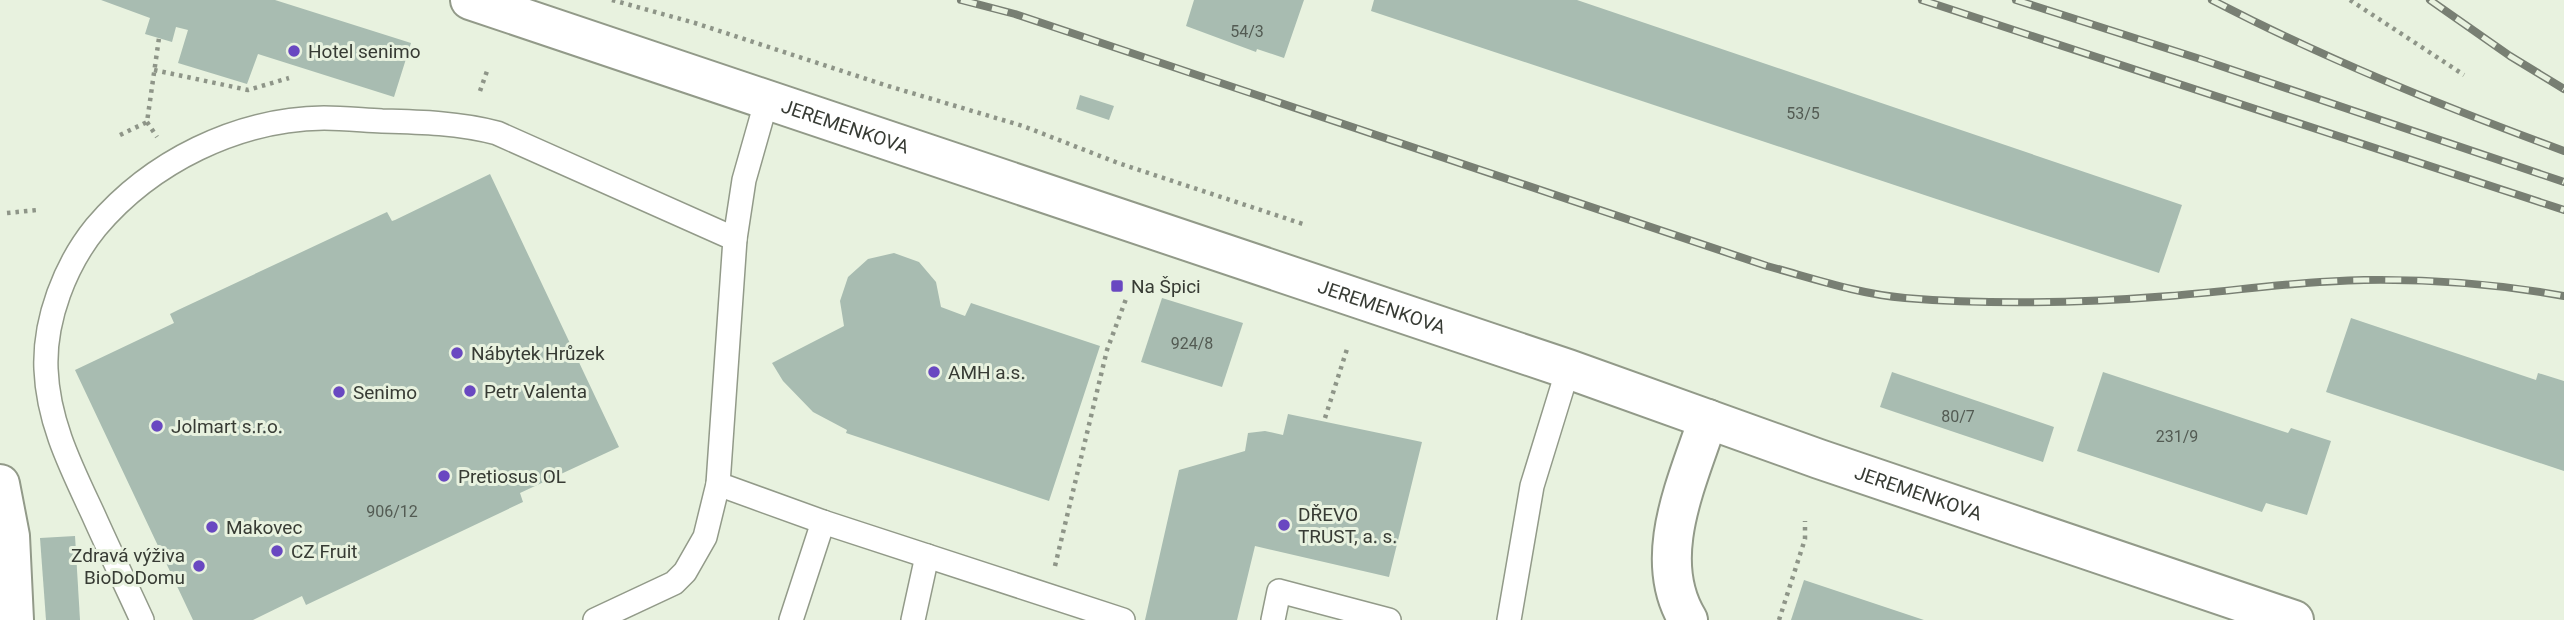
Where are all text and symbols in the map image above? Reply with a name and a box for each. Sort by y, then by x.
house number: 54/3 [1230,22,1264,41]
place label: Hotel senimo [308,40,421,63]
marker: Hotel senimo [286,43,302,59]
street label: JEREMENKOVA [779,94,913,158]
house number: 53/5 [1786,104,1820,123]
street label: JEREMENKOVA [1315,274,1449,339]
place label: Na Špici [1131,275,1201,298]
marker: Na Špici [1109,278,1125,294]
house number: 924/8 [1171,334,1213,353]
place label: Nábytek Hrůzek [471,342,605,365]
marker: Nábytek Hrůzek [449,345,465,361]
place label: AMH a.s. [948,361,1025,384]
marker: AMH a.s. [926,364,942,380]
place label: Petr Valenta [484,380,587,403]
place label: Senimo [353,381,417,404]
marker: Petr Valenta [462,383,478,399]
marker: Senimo [331,384,347,400]
house number: 80/7 [1941,407,1975,426]
place label: Jolmart s.r.o. [171,415,283,438]
marker: Jolmart s.r.o. [149,418,165,434]
house number: 231/9 [2156,427,2198,446]
street label: JEREMENKOVA [1852,460,1986,525]
place label: Pretiosus OL [458,465,566,488]
marker: Pretiosus OL [436,468,452,484]
house number: 906/12 [366,502,418,521]
place label: DŘEVO TRUST, a. s. [1298,503,1397,548]
place label: Makovec [226,516,302,539]
marker: DŘEVO TRUST, a. s. [1276,517,1292,533]
marker: Makovec [204,519,220,535]
place label: CZ Fruit [291,540,357,563]
marker: CZ Fruit [269,543,285,559]
place label: Zdravá výživa BioDoDomu [71,544,185,589]
marker: Zdravá výživa BioDoDomu [191,558,207,574]

